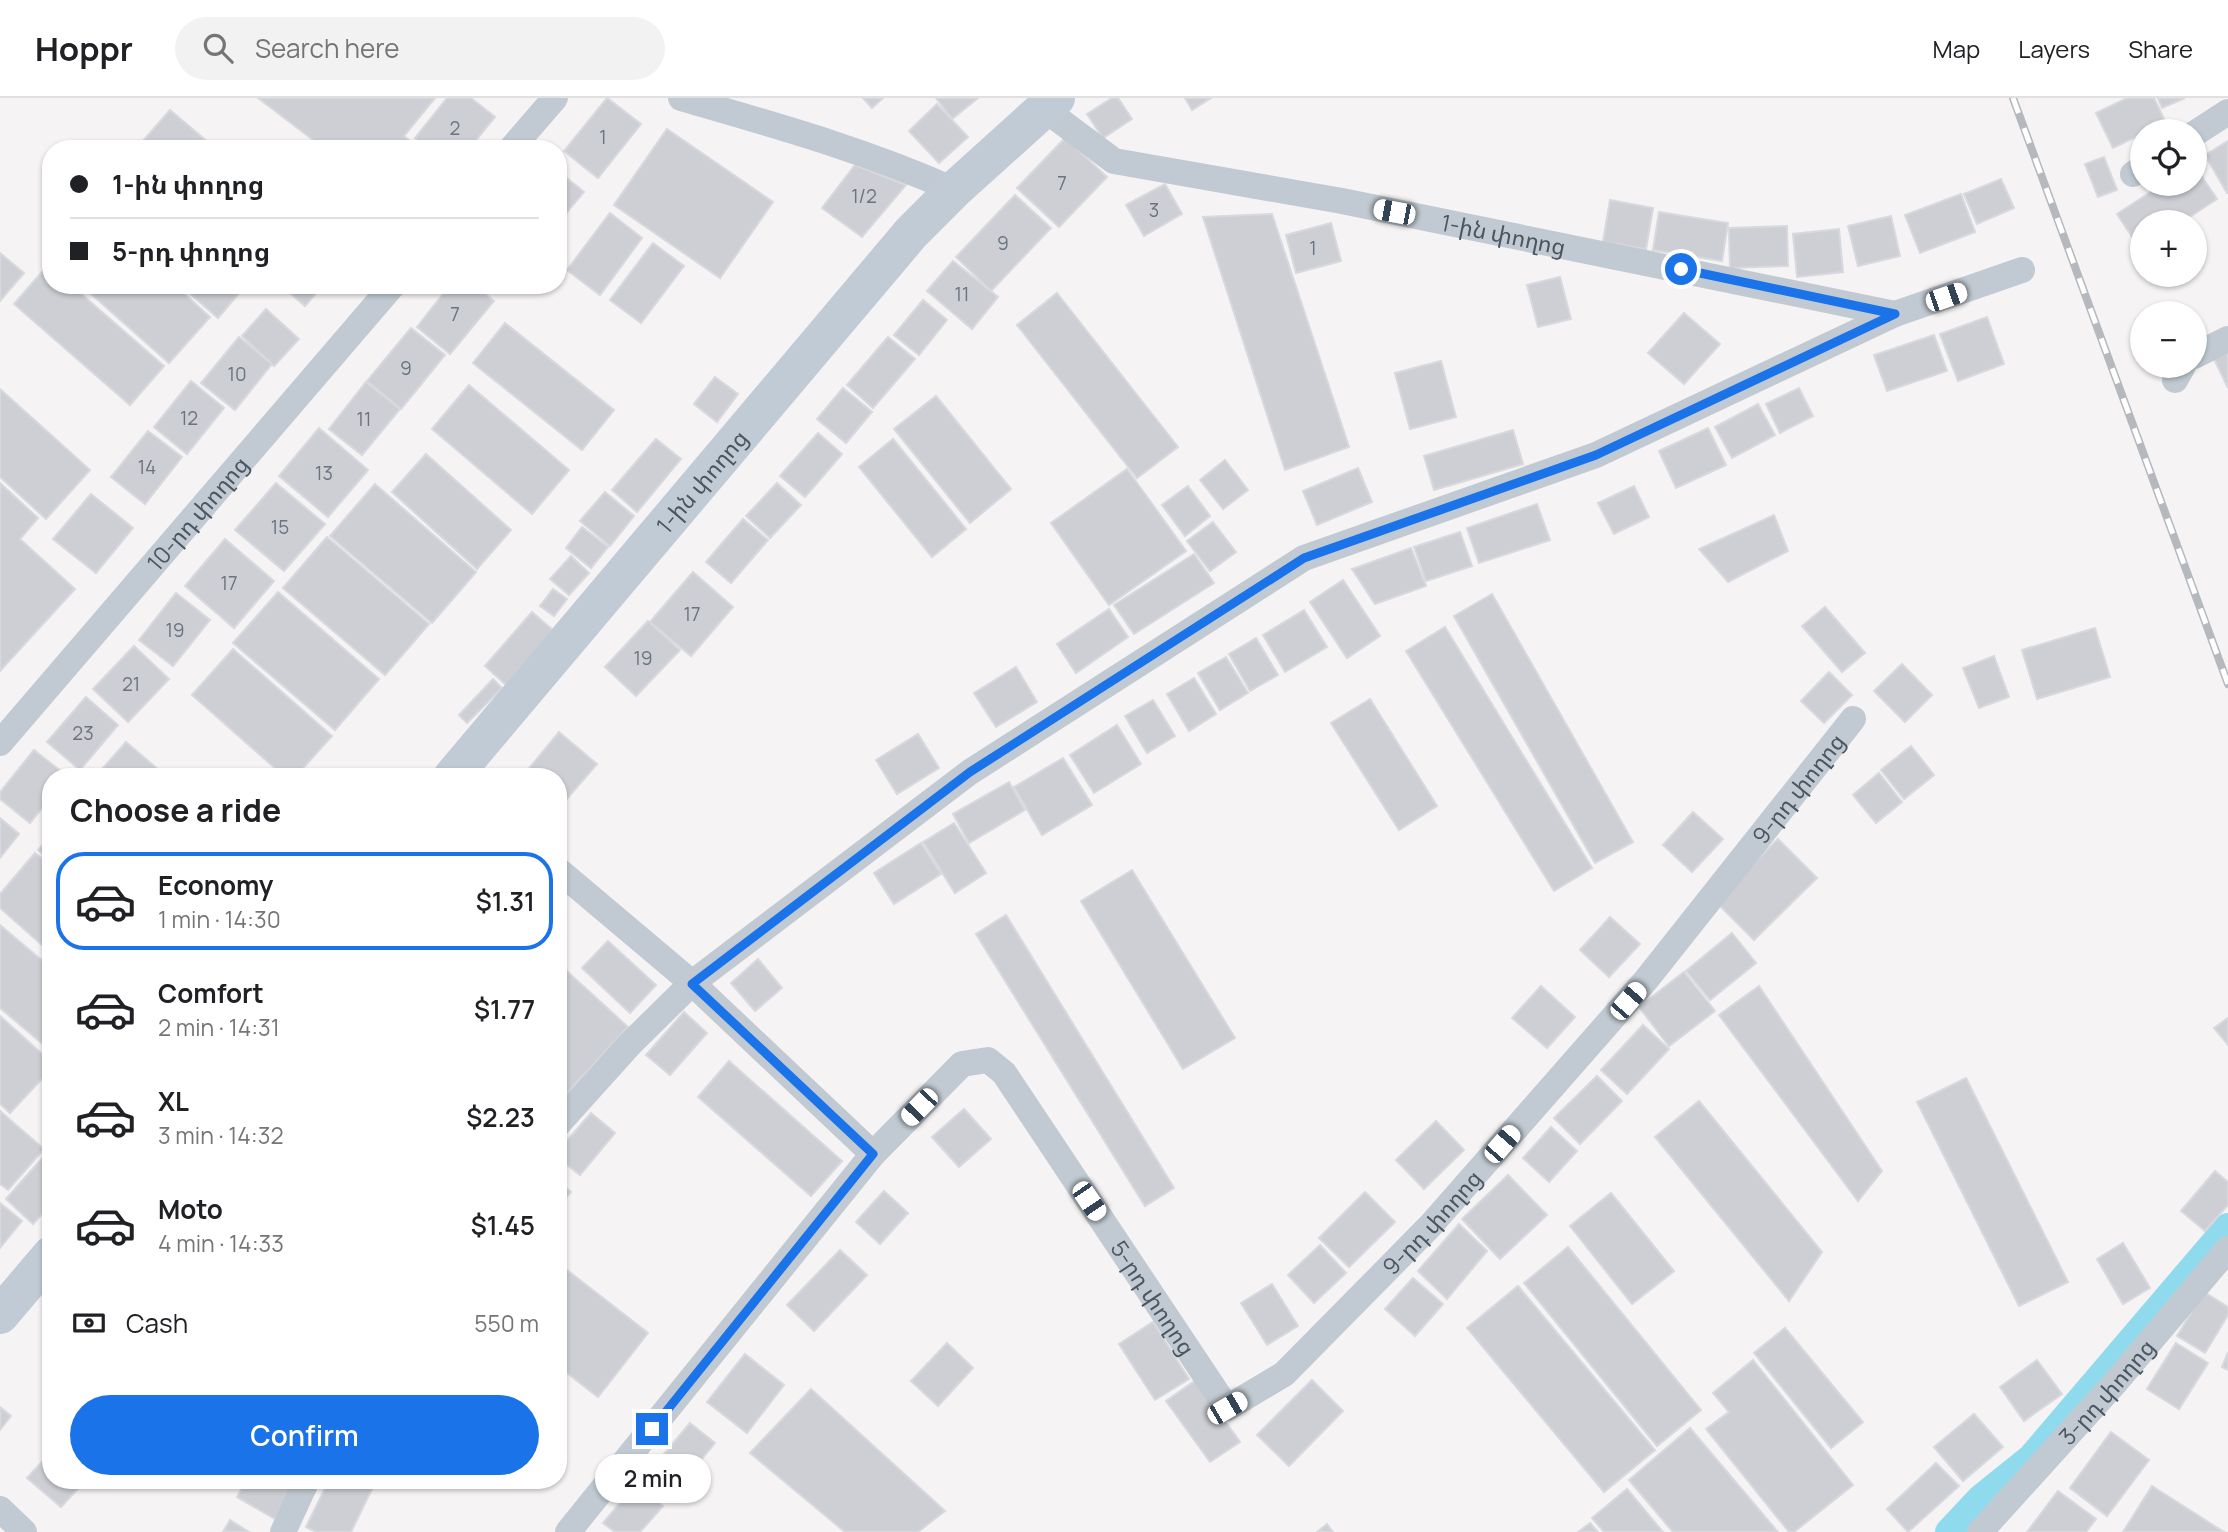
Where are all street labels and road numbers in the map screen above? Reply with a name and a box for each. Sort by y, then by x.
street label: 1-ին փողոց [1438,206,1569,262]
street label: 1-ին փողոց [648,423,755,540]
street label: 10-րդ փողոց [139,449,256,577]
street label: 9-րդ փողոց [1744,726,1852,850]
street label: 9-րդ փողոց [1375,1162,1489,1282]
street label: 5-րդ փողոց [1104,1234,1203,1361]
street label: 3-րդ փողոց [2051,1332,2162,1451]

